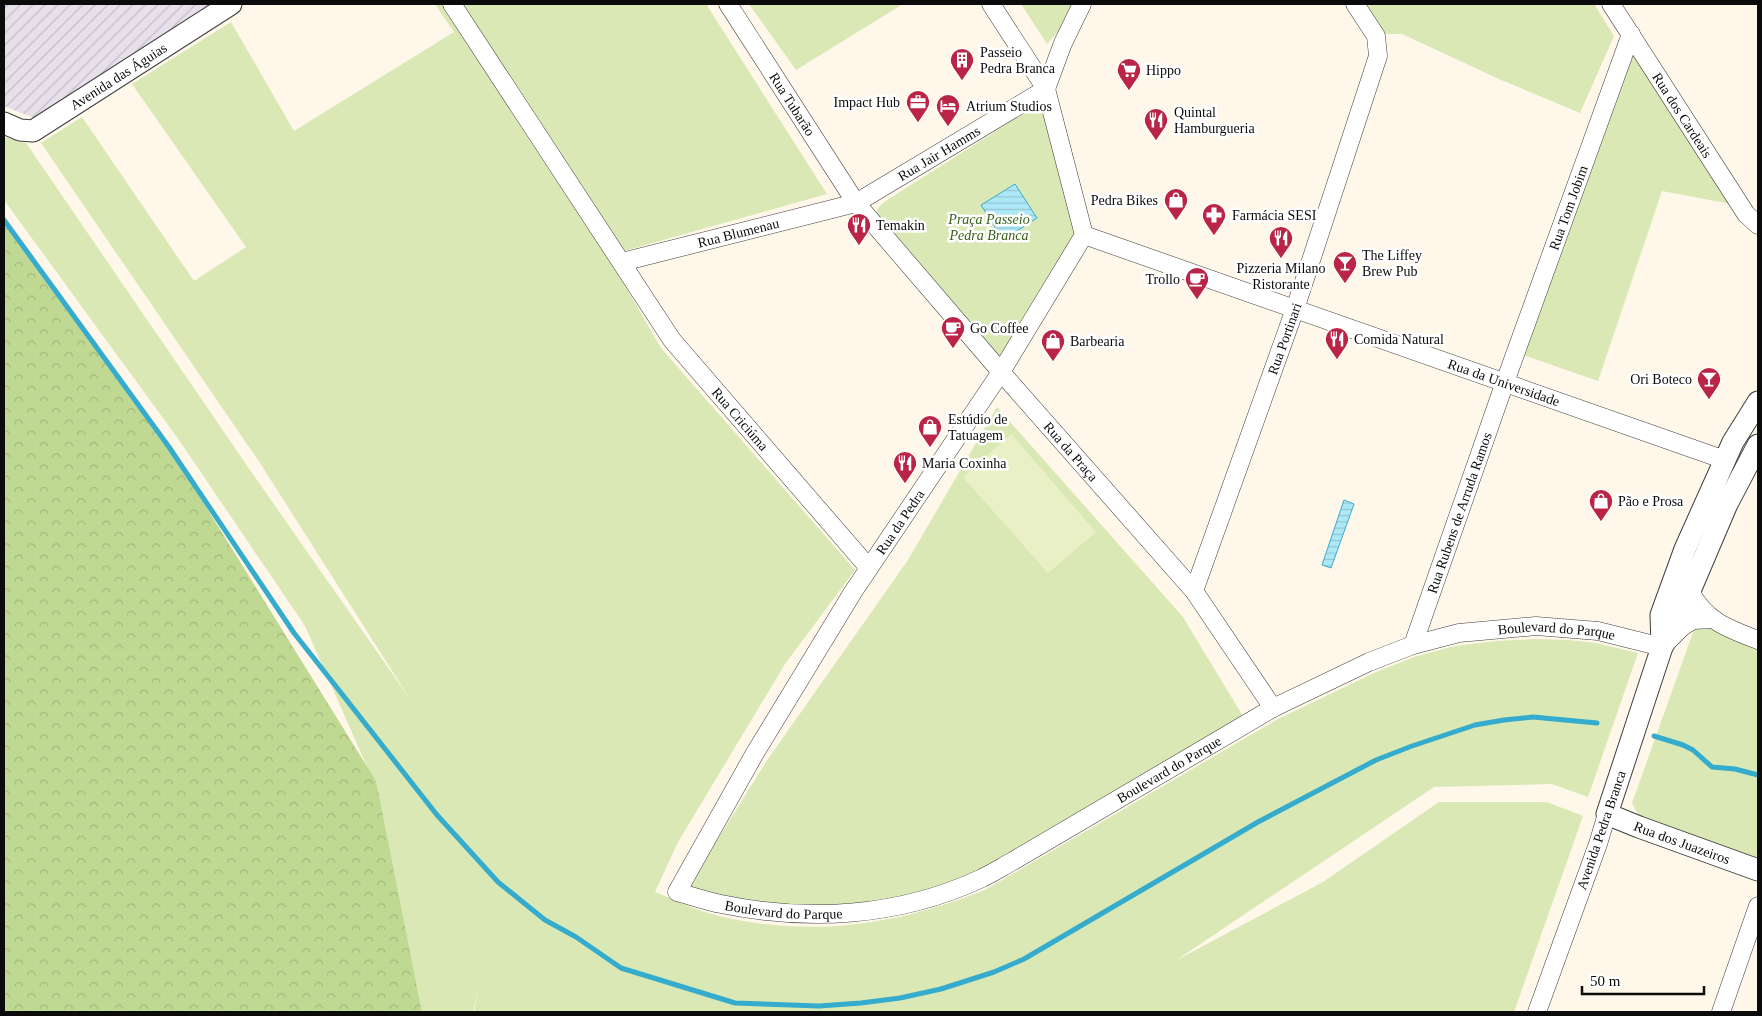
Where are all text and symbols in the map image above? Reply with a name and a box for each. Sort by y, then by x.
street label: Avenida das Águias [68,40,170,113]
place label: Passeio Pedra Branca [980,45,1056,76]
building icon: Passeio Pedra Branca [949,47,975,81]
supermarket icon: Hippo [1116,57,1142,91]
place label: Hippo [1146,63,1181,78]
street label: Rua Tubarão [766,70,818,139]
street label: Rua dos Cardeais [1649,70,1715,161]
office icon: Impact Hub [905,89,931,123]
hotel icon: Atrium Studios [935,93,961,127]
place label: Impact Hub [834,95,900,110]
place label: Atrium Studios [966,99,1052,114]
place label: Quintal Hamburgueria [1174,105,1255,136]
restaurant icon: Quintal Hamburgueria [1143,107,1169,141]
street label: Rua Jair Hamms [895,123,983,184]
street label: Rua Tom Jobim [1546,163,1591,252]
shop icon: Pedra Bikes [1163,187,1189,221]
place label: Pedra Bikes [1091,193,1158,208]
pharmacy icon: Farmácia SESI [1201,202,1227,236]
place label: Farmácia SESI [1232,208,1317,223]
restaurant icon: Temakin [846,212,872,246]
park label: Praça Passeio Pedra Branca [947,212,1030,243]
street label: Rua Blumenau [696,216,781,251]
place label: Temakin [876,218,925,233]
restaurant icon: Pizzeria Milano Ristorante [1268,225,1294,259]
place label: The Liffey Brew Pub [1362,248,1422,279]
bar icon: The Liffey Brew Pub [1332,250,1358,284]
place label: Pizzeria Milano Ristorante [1236,261,1326,292]
cafe icon: Trollo [1184,266,1210,300]
place label: Trollo [1145,272,1180,287]
street label: Rua Portinari [1265,301,1305,377]
cafe icon: Go Coffee [940,315,966,349]
place label: Go Coffee [970,321,1028,336]
restaurant icon: Comida Natural [1324,326,1350,360]
shop icon: Barbearia [1040,328,1066,362]
place label: Comida Natural [1354,332,1444,347]
place label: Barbearia [1070,334,1125,349]
street label: Rua da Universidade [1446,356,1562,409]
bar icon: Ori Boteco [1696,366,1722,400]
place label: Ori Boteco [1630,372,1692,387]
street label: Rua Criciúma [709,385,772,454]
place label: Estúdio de Tatuagem [948,412,1008,443]
shop icon: Estúdio de Tatuagem [917,414,943,448]
street label: Rua da Praça [1040,419,1101,485]
street label: Rua Rubens de Arruda Ramos [1425,430,1495,596]
restaurant icon: Maria Coxinha [892,450,918,484]
place label: Maria Coxinha [922,456,1007,471]
street label: Rua da Pedra [873,486,928,557]
shop icon: Pão e Prosa [1588,488,1614,522]
place label: Pão e Prosa [1618,494,1684,509]
street label: Boulevard do Parque [1497,619,1617,643]
street label: Boulevard do Parque [1114,733,1224,806]
street label: Avenida Pedra Branca [1574,768,1629,892]
street label: Rua dos Juazeiros [1632,819,1732,867]
street label: Boulevard do Parque [723,898,843,922]
scale bar [1582,964,1704,996]
text: 50 m [1590,973,1621,989]

